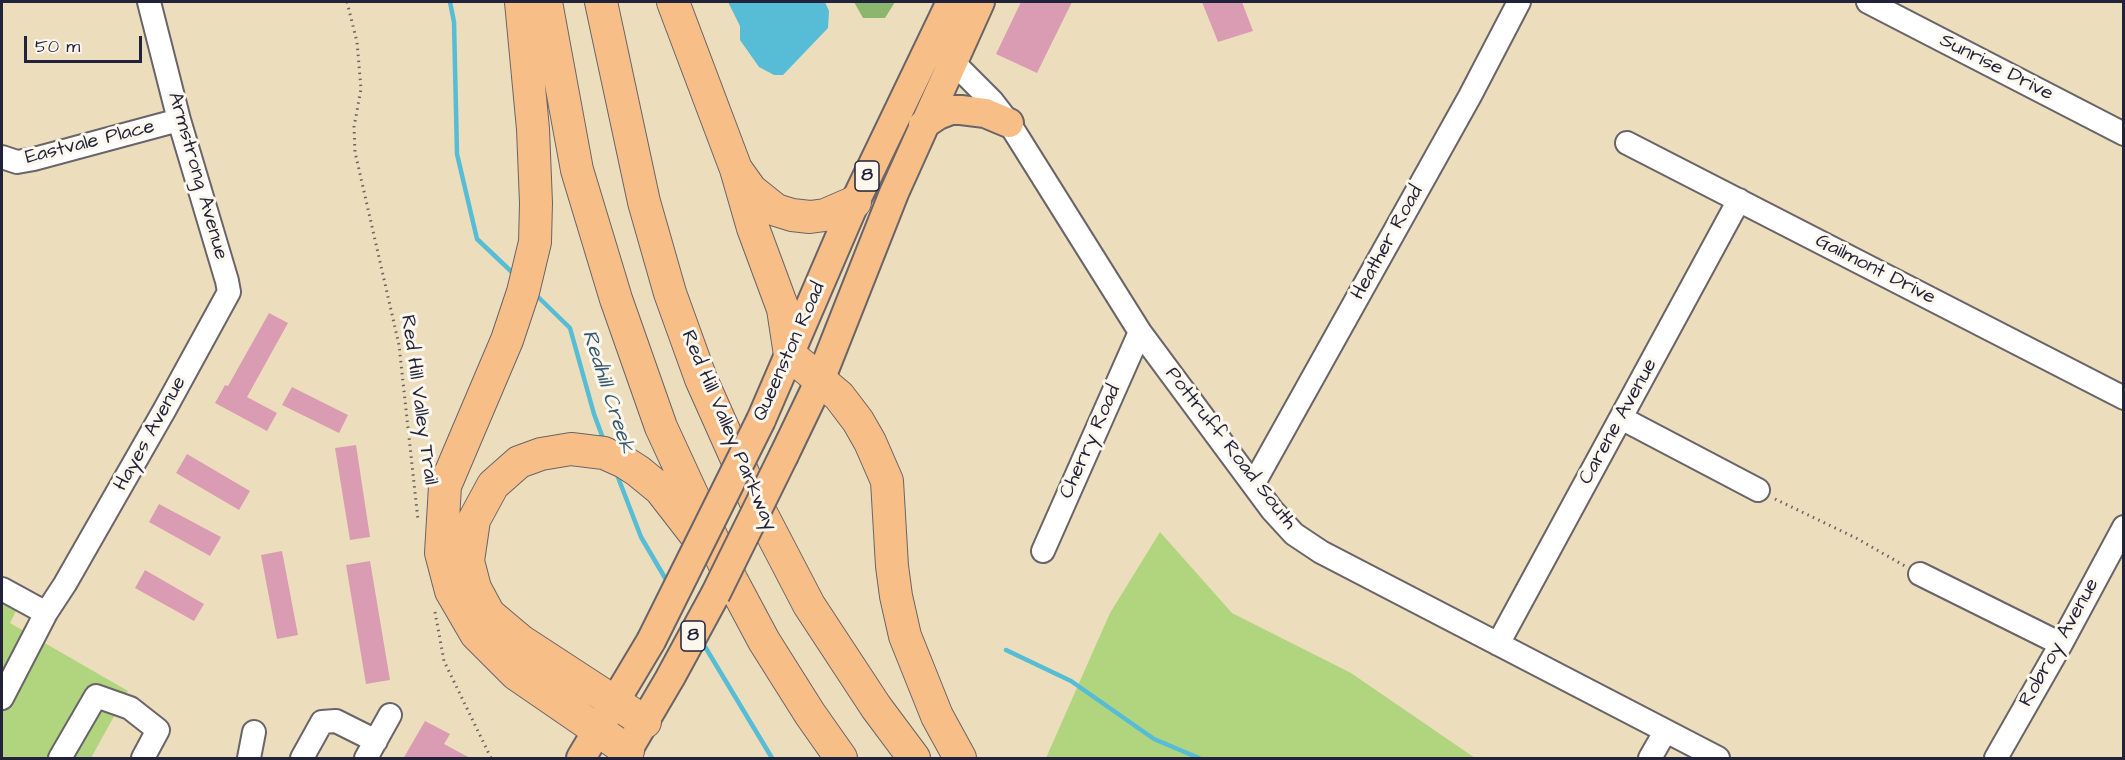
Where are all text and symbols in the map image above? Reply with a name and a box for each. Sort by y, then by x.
scale bar [27,24,146,62]
street label: Sunrise Drive [1935,29,2057,107]
text: 50 m [35,34,80,59]
street label: Armstrong Avenue [162,89,232,263]
street label: Eastvale Place [23,115,157,171]
road number: 8 [855,161,879,191]
street label: Heather Road [1347,182,1429,304]
street label: Gailmont Drive [1811,229,1939,311]
street label: Queenston Road [749,279,831,425]
street label: Red Hill Valley Trail [394,313,442,487]
water label: Redhill Creek [575,327,639,457]
street label: Red Hill Valley Parkway [675,327,781,535]
street label: Carene Avenue [1575,355,1663,489]
street label: Pottruff Road South [1159,363,1301,535]
street label: Hayes Avenue [110,373,192,495]
street label: Cherry Road [1055,381,1127,503]
street label: Robroy Avenue [2015,575,2105,711]
road number: 8 [681,621,705,651]

